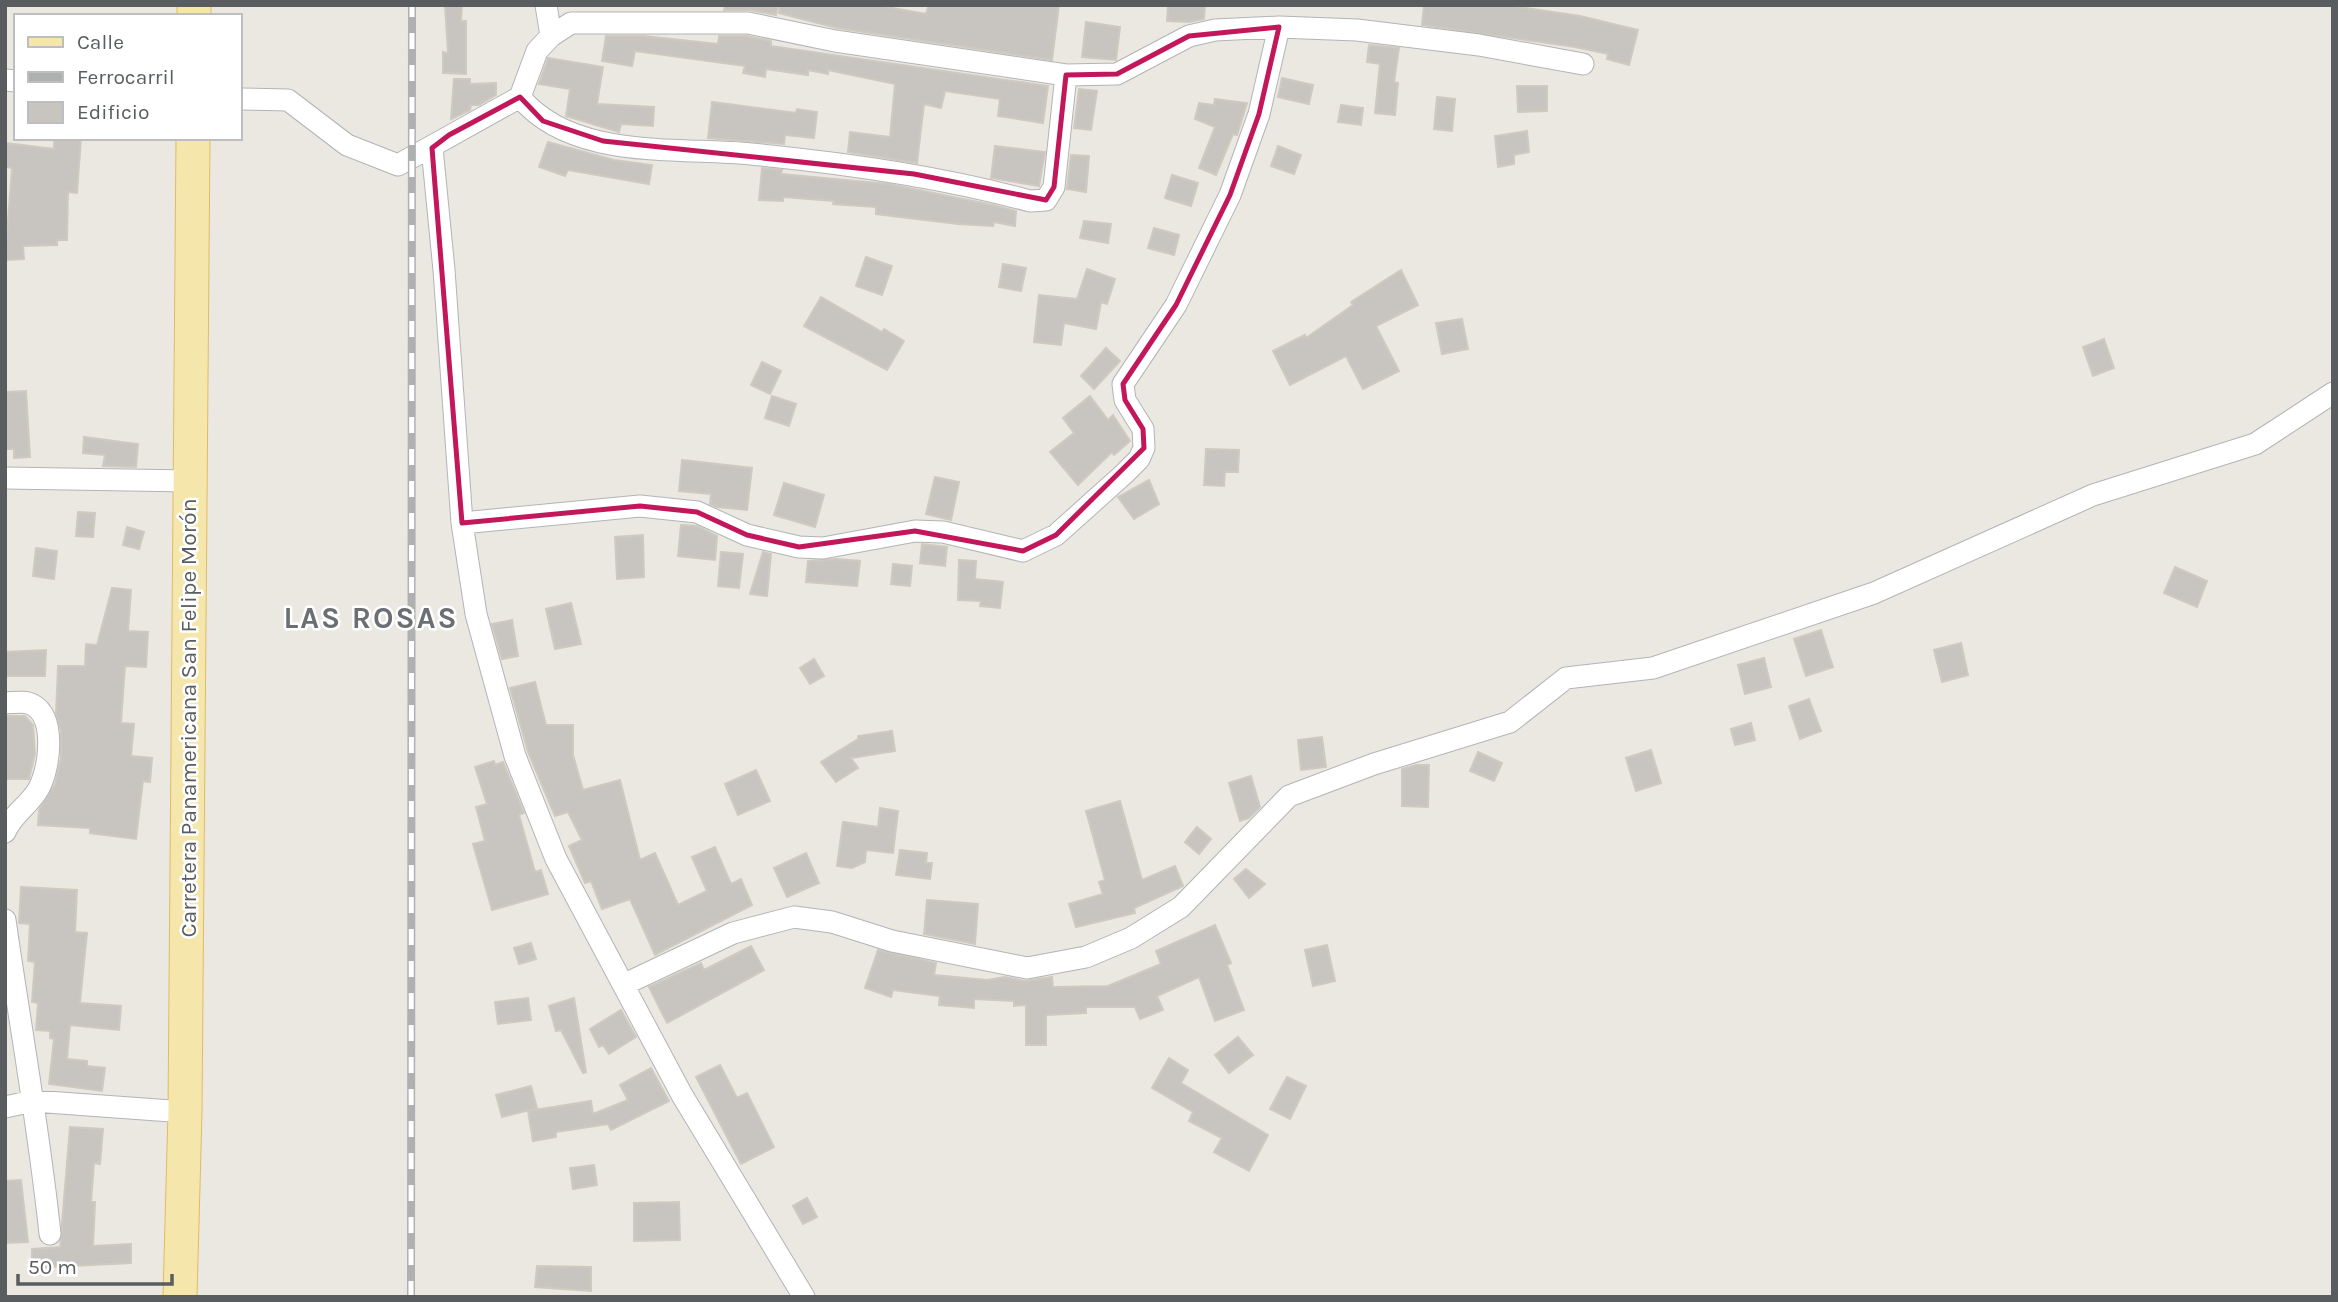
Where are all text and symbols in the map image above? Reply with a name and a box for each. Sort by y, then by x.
legend [14,14,242,140]
text: Calle [77,30,124,54]
text: Ferrocarril [77,65,175,89]
text: Edificio [77,100,150,124]
street label: Carretera Panamericana San Felipe Morón [175,498,202,938]
district label: LAS ROSAS [283,600,459,636]
scale bar [18,1242,172,1286]
text: 50 m [28,1255,77,1279]

